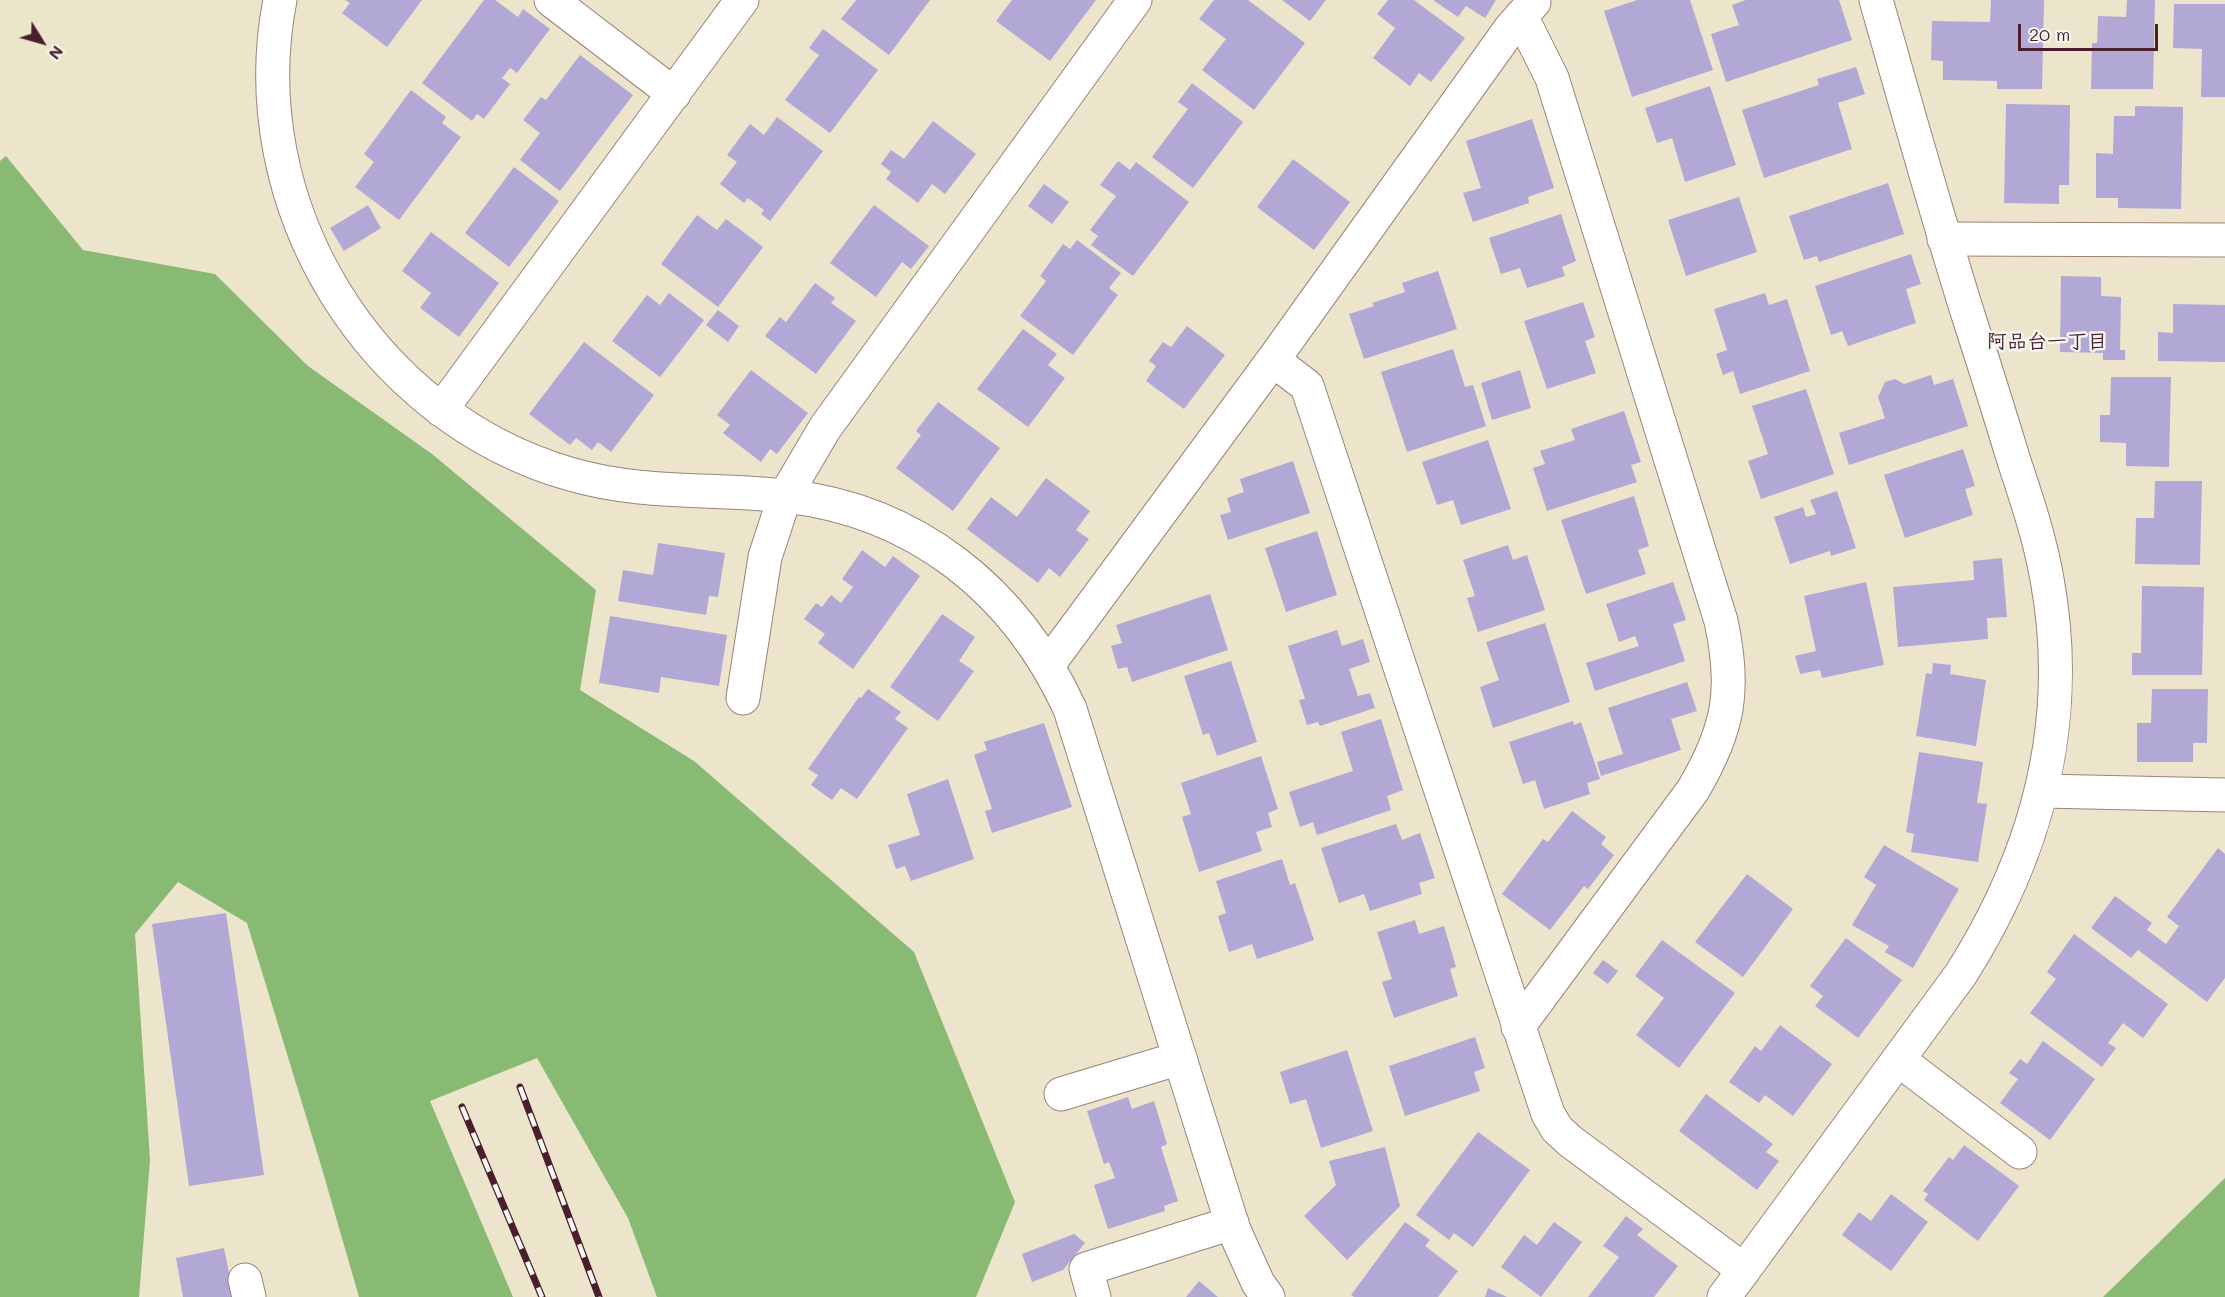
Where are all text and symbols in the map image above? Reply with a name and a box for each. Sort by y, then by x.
north arrow [12,12,72,72]
scale bar [2021,12,2160,50]
text: 20 m [2029,22,2070,46]
text: N [45,42,69,64]
district label: 阿品台一丁目 [1987,330,2107,354]

